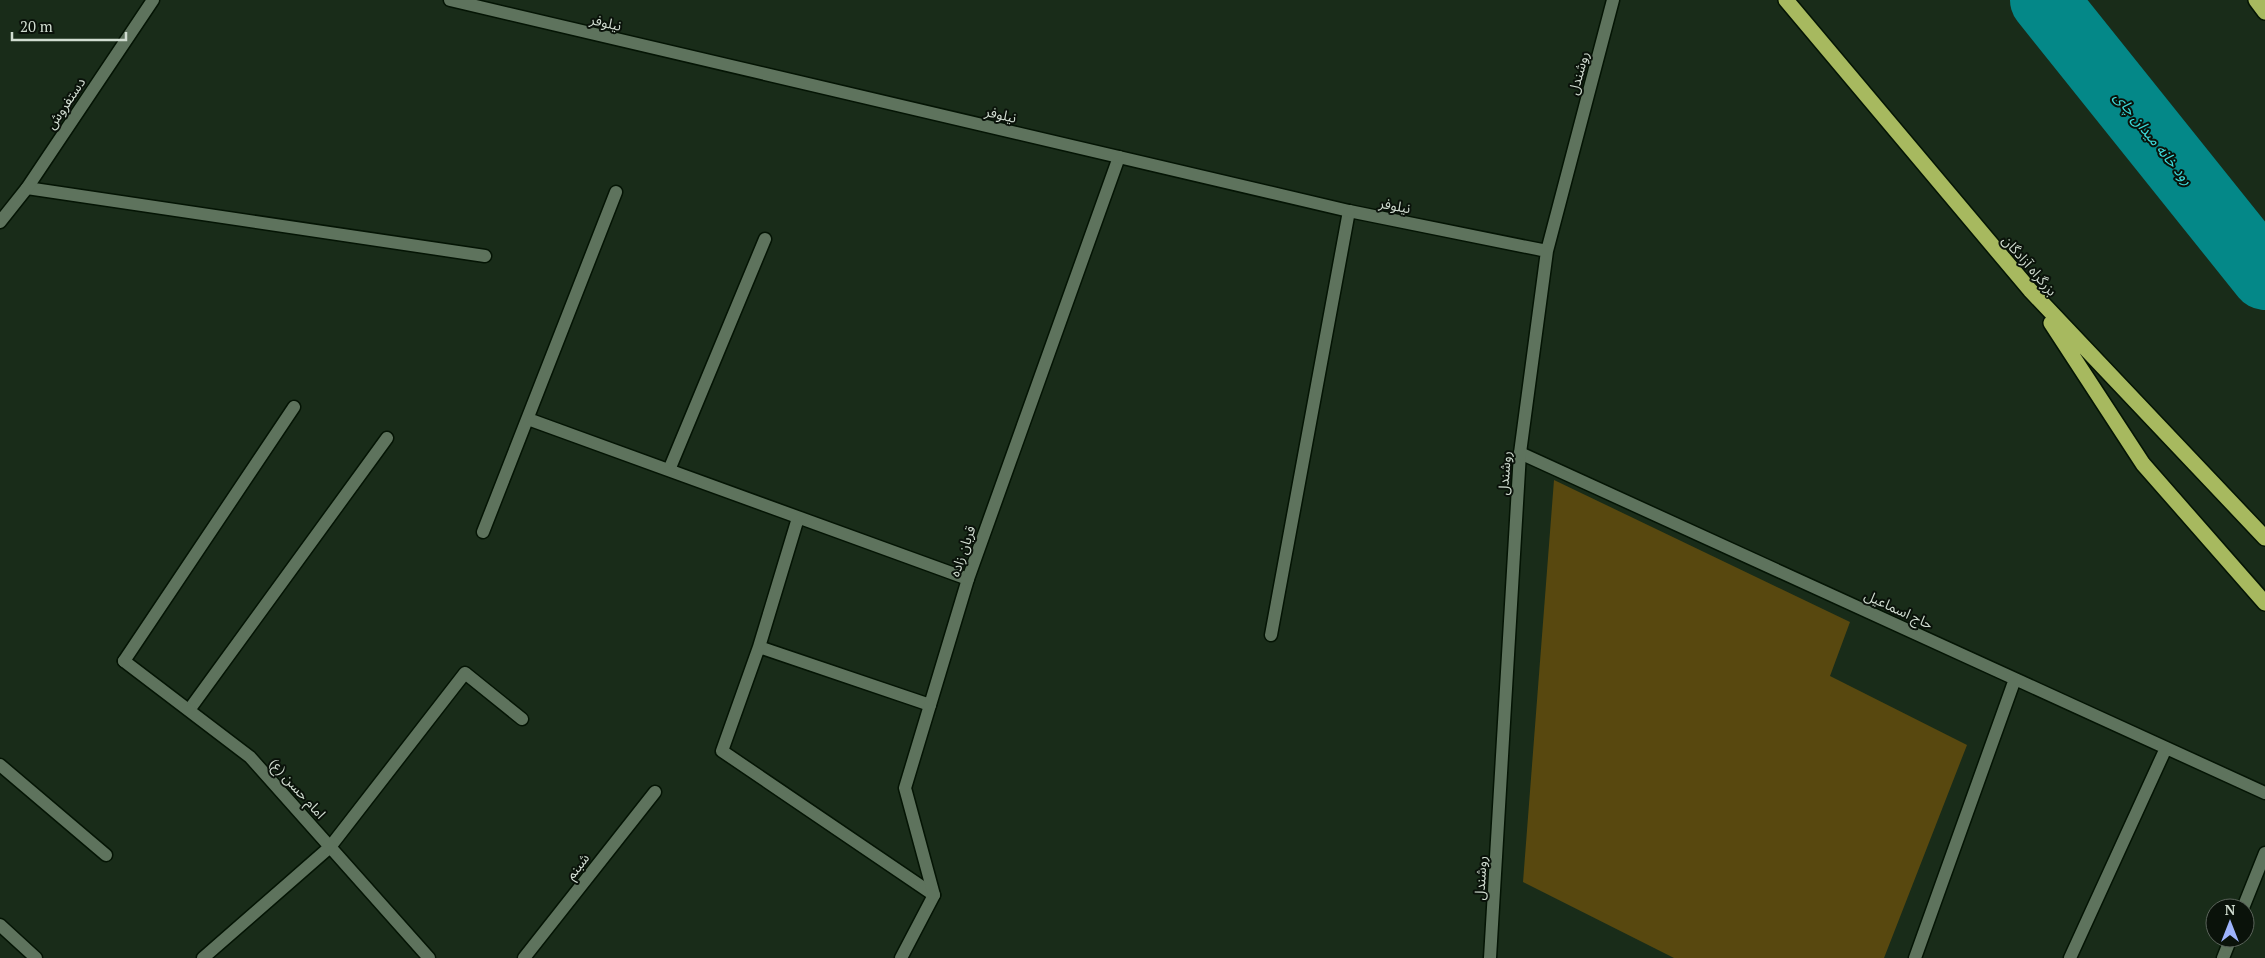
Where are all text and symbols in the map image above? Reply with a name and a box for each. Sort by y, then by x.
street label: نیلوفر [587,9,624,35]
scale bar [12,10,126,42]
text: 20 m [20,16,53,36]
street label: روشندل [1563,49,1593,97]
street label: دستفروش [41,73,89,133]
water label: رود خانه میدان چای [2109,87,2198,190]
street label: نیلوفر [982,101,1019,127]
street label: نیلوفر [1377,192,1413,217]
street label: بزرگراه آزادگان [1998,231,2062,300]
street label: روشندل [1493,450,1515,496]
street label: قربان زاده [944,523,980,579]
street label: حاج اسماعیل [1861,585,1936,635]
street label: امام حسن (ع) [264,754,330,824]
street label: شبنم [561,849,595,884]
street label: روشندل [1469,855,1491,901]
north arrow [2205,898,2255,948]
text: N [2225,900,2236,919]

